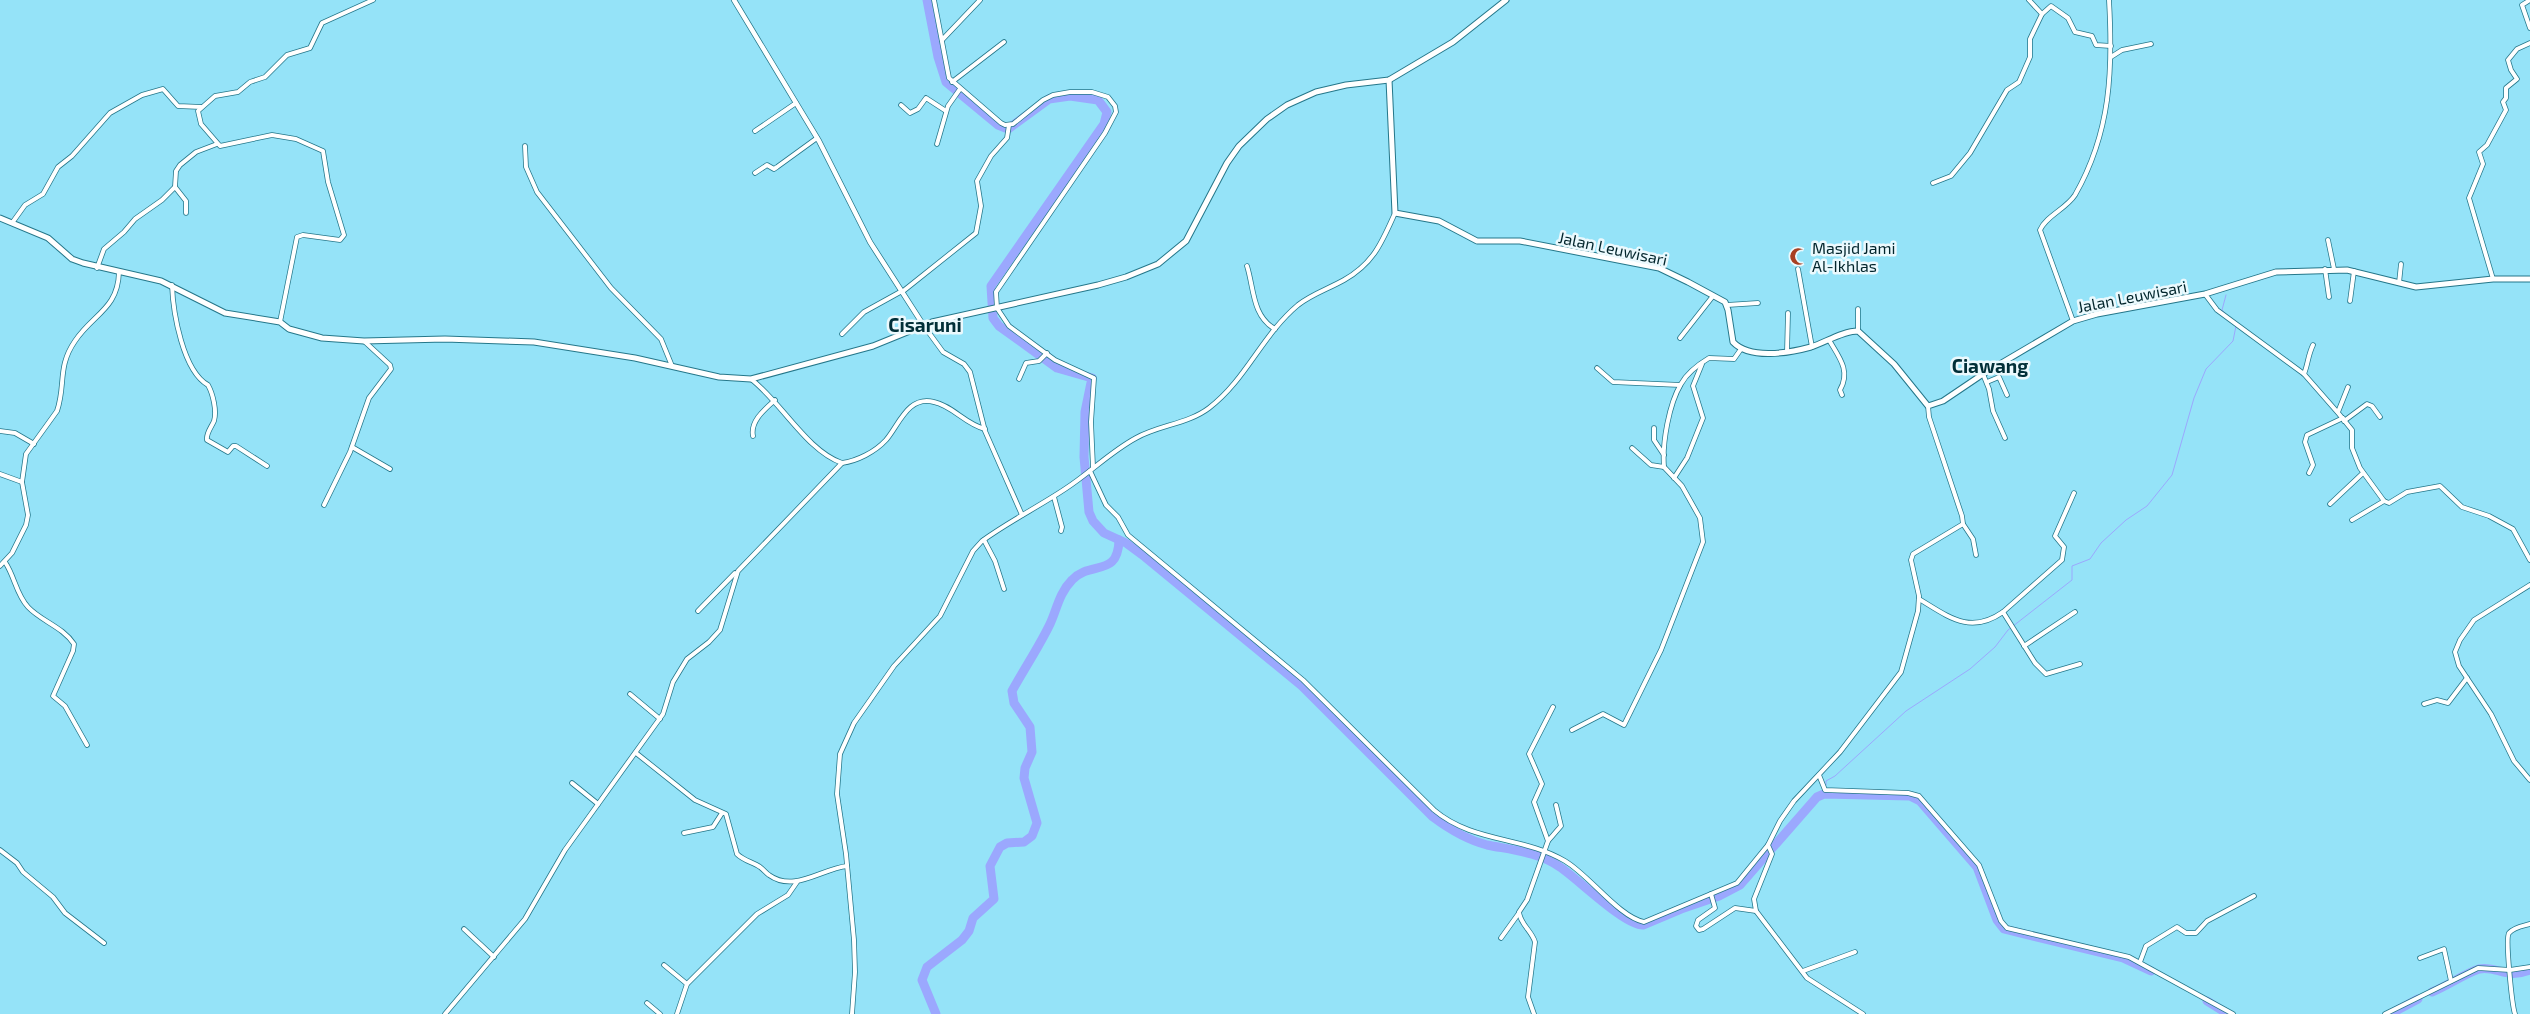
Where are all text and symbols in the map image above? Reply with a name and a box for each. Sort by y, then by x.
street label: Jalan Leuwisari [1557,227,1669,269]
place label: Masjid Jami Al-Ikhlas [1812,238,1896,275]
mosque icon: Masjid Jami Al-Ikhlas [1788,246,1808,266]
street label: Jalan Leuwisari [2076,276,2188,316]
district label: Cisaruni [888,313,962,336]
district label: Ciawang [1952,354,2028,377]

